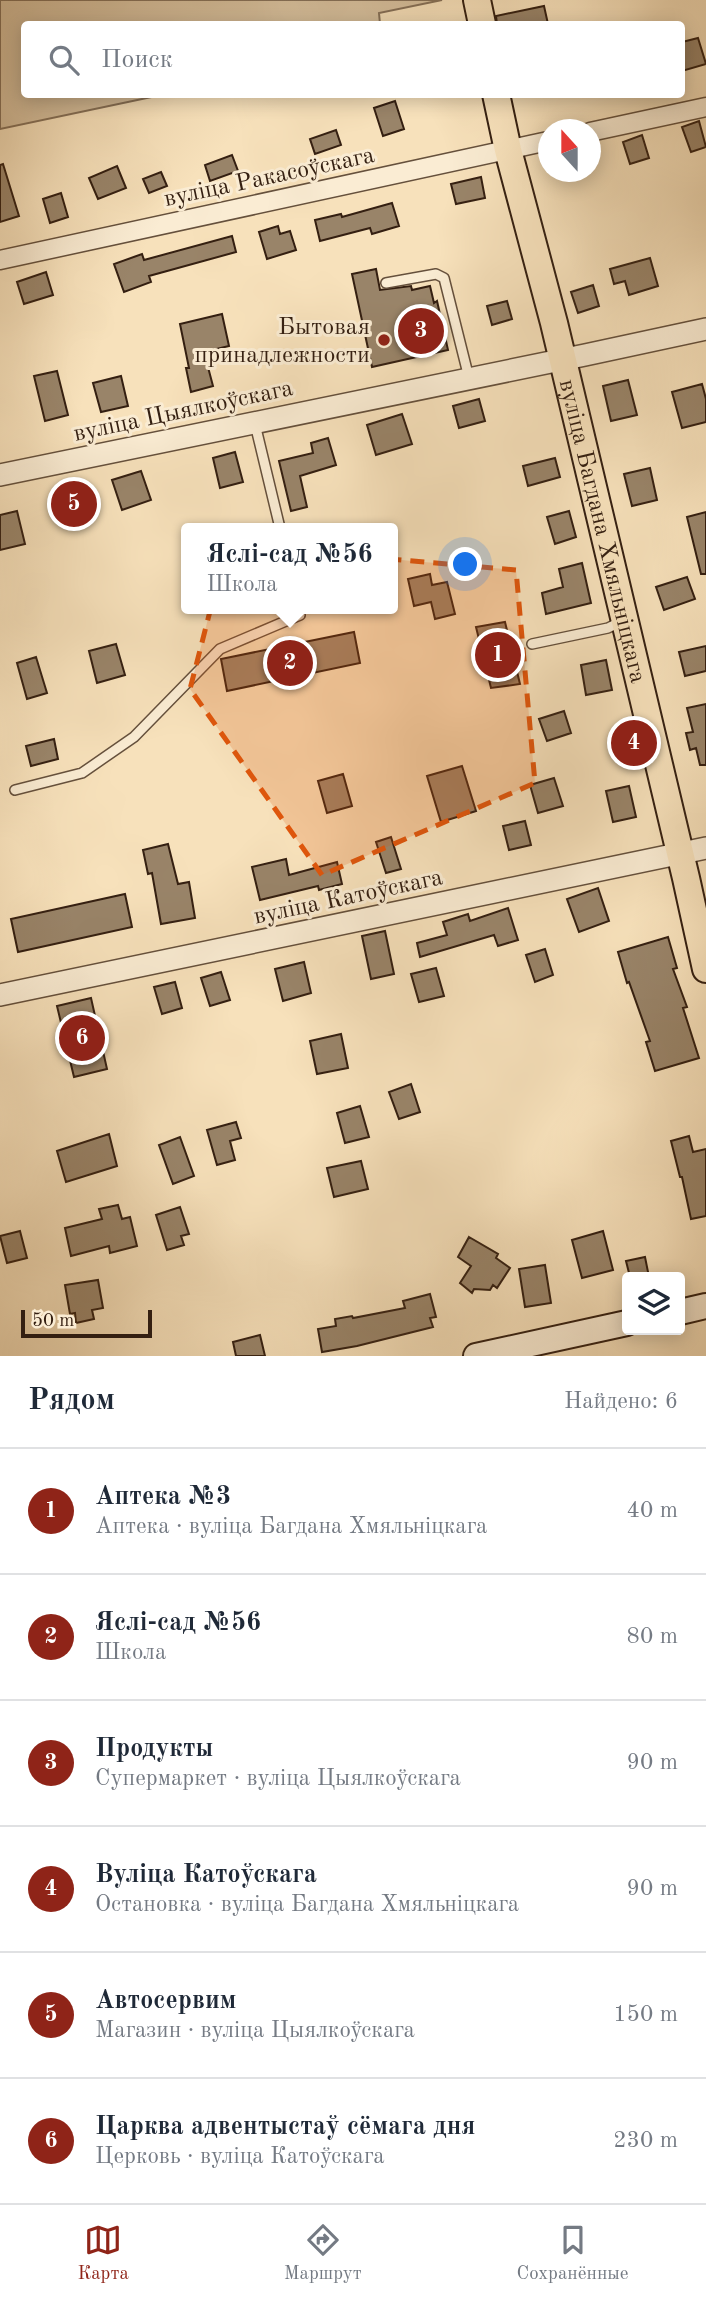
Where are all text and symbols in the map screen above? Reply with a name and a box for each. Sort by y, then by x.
search box [21,21,685,98]
icon: search [45,41,83,79]
text: Поиск [101,47,173,73]
north arrow [538,119,601,182]
street label: вуліца Ракасоўскага [162,144,377,212]
pin: 3 [398,305,444,357]
place label: Бытовая принадлежности [195,316,370,368]
marker: Бытовая принадлежности [376,332,392,348]
street label: вуліца Цыялкоўскага [72,377,295,447]
street label: вуліца Багдана Хмяльніцкага [554,377,649,686]
pin: 5 [51,478,97,530]
popup [181,523,398,614]
text: Яслі-сад №56 [206,542,373,568]
your location [448,547,482,581]
text: Школа [206,573,278,596]
pin: 1 [475,629,521,681]
pin: 2 [267,637,313,689]
pin: 4 [611,717,657,769]
street label: вуліца Катоўскага [252,866,445,930]
pin: 6 [59,1012,105,1064]
map controls [622,1272,685,1335]
button: layers [622,1272,685,1335]
scale bar [21,1307,152,1339]
text: 50 m [32,1312,74,1331]
text: Рядом [28,1386,115,1416]
text: Найдено: 6 [564,1390,678,1413]
text: Аптека №3 [95,1484,231,1510]
text: 1 [44,1499,58,1522]
text: 40 m [627,1499,678,1522]
text: Аптека · вуліца Багдана Хмяльніцкага [95,1515,487,1538]
text: Яслі-сад №56 [95,1610,261,1636]
text: 2 [44,1625,58,1648]
text: 80 m [627,1625,678,1648]
text: Школа [95,1641,166,1664]
text: Продукты [95,1736,213,1762]
text: 3 [44,1751,58,1774]
text: 90 m [627,1751,678,1774]
text: Супермаркет · вуліца Цыялкоўскага [95,1767,461,1790]
text: Вуліца Катоўскага [95,1862,317,1888]
text: 4 [44,1877,58,1900]
text: 90 m [627,1877,678,1900]
text: Остановка · вуліца Багдана Хмяльніцкага [95,1893,519,1916]
text: Автосервим [95,1988,236,2014]
text: 5 [44,2003,58,2026]
text: 150 m [613,2003,678,2026]
text: Магазин · вуліца Цыялкоўскага [95,2019,415,2042]
text: Царква адвентыстаў сёмага дня [95,2114,475,2140]
text: 6 [44,2129,58,2152]
text: 230 m [613,2129,678,2152]
text: Церковь · вуліца Катоўскага [95,2145,385,2168]
tab: Карта [77,2221,129,2286]
tab: Маршрут [284,2221,362,2286]
tab: Сохранённые [517,2221,629,2286]

